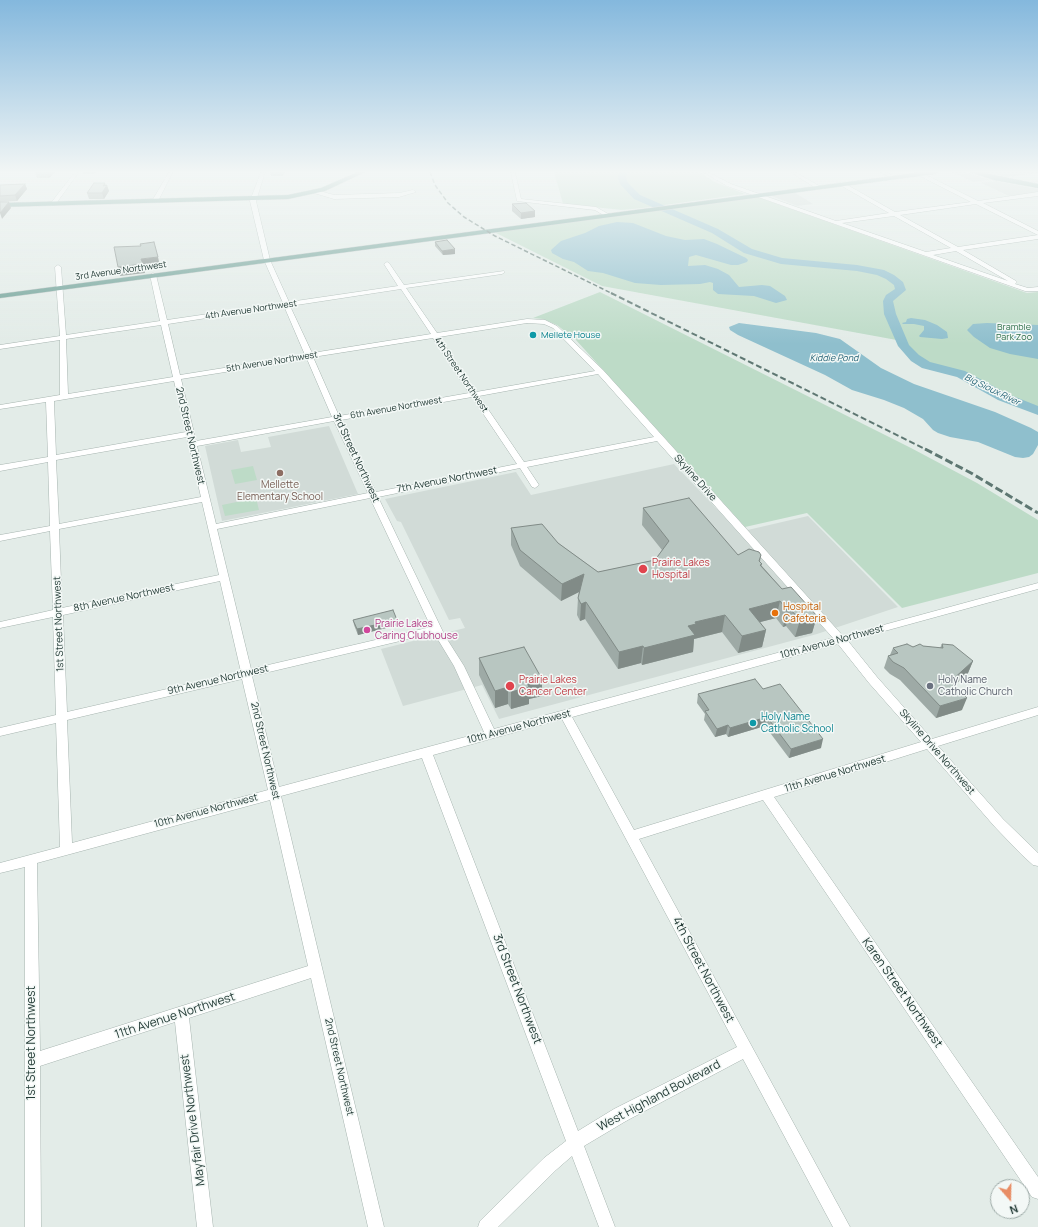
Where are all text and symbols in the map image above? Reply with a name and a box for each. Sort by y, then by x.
street label: 3rd Avenue Northwest [75,259,167,283]
street label: 4th Avenue Northwest [204,298,298,322]
park label: Bramble Park Zoo [996,322,1032,343]
marker: Mellete House [528,330,538,340]
place label: Mellete House [541,330,601,340]
street label: 4th Street Northwest [432,335,490,415]
street label: 5th Avenue Northwest [225,349,319,375]
water label: Kiddie Pond [810,353,858,363]
water label: Big Sioux River [963,372,1021,408]
street label: 2nd Street Northwest [173,386,207,486]
street label: 6th Avenue Northwest [349,395,443,421]
street label: 3rd Street Northwest [330,411,382,505]
street label: Skyline Drive [671,452,719,504]
street label: 7th Avenue Northwest [396,464,498,496]
marker: Mellette Elementary School [275,468,285,478]
place label: Mellette Elementary School [237,479,323,502]
place label: Prairie Lakes Hospital [652,557,710,580]
marker: Prairie Lakes Hospital [637,563,649,575]
street label: 1st Street Northwest [51,576,67,672]
street label: 8th Avenue Northwest [72,581,176,615]
place label: Hospital Cafeteria [783,601,826,624]
marker: Hospital Cafeteria [770,608,780,618]
place label: Prairie Lakes Caring Clubhouse [375,618,458,642]
street label: 10th Avenue Northwest [779,622,885,662]
marker: Prairie Lakes Caring Clubhouse [362,625,372,635]
street label: 9th Avenue Northwest [166,663,270,697]
place label: Prairie Lakes Cancer Center [519,674,586,698]
place label: Holy Name Catholic Church [938,674,1013,698]
marker: Prairie Lakes Cancer Center [504,680,516,692]
marker: Holy Name Catholic Church [925,681,935,691]
street label: 2nd Street Northwest [248,701,282,801]
street label: 10th Avenue Northwest [466,707,572,747]
street label: Skyline Drive Northwest [897,707,977,797]
place label: Holy Name Catholic School [761,711,834,734]
marker: Holy Name Catholic School [748,718,758,728]
street label: 11th Avenue Northwest [783,753,887,795]
street label: 10th Avenue Northwest [153,791,259,831]
street label: 4th Street Northwest [669,915,737,1025]
street label: 3rd Street Northwest [489,932,545,1046]
street label: Karen Street Northwest [859,935,945,1051]
street label: 1st Street Northwest [25,986,39,1100]
street label: 11th Avenue Northwest [113,990,237,1042]
street label: 2nd Street Northwest [322,1017,356,1117]
street label: Mayfair Drive Northwest [178,1053,208,1187]
street label: West Highland Boulevard [595,1057,723,1135]
north arrow [990,1179,1030,1219]
text: N [1008,1201,1020,1218]

